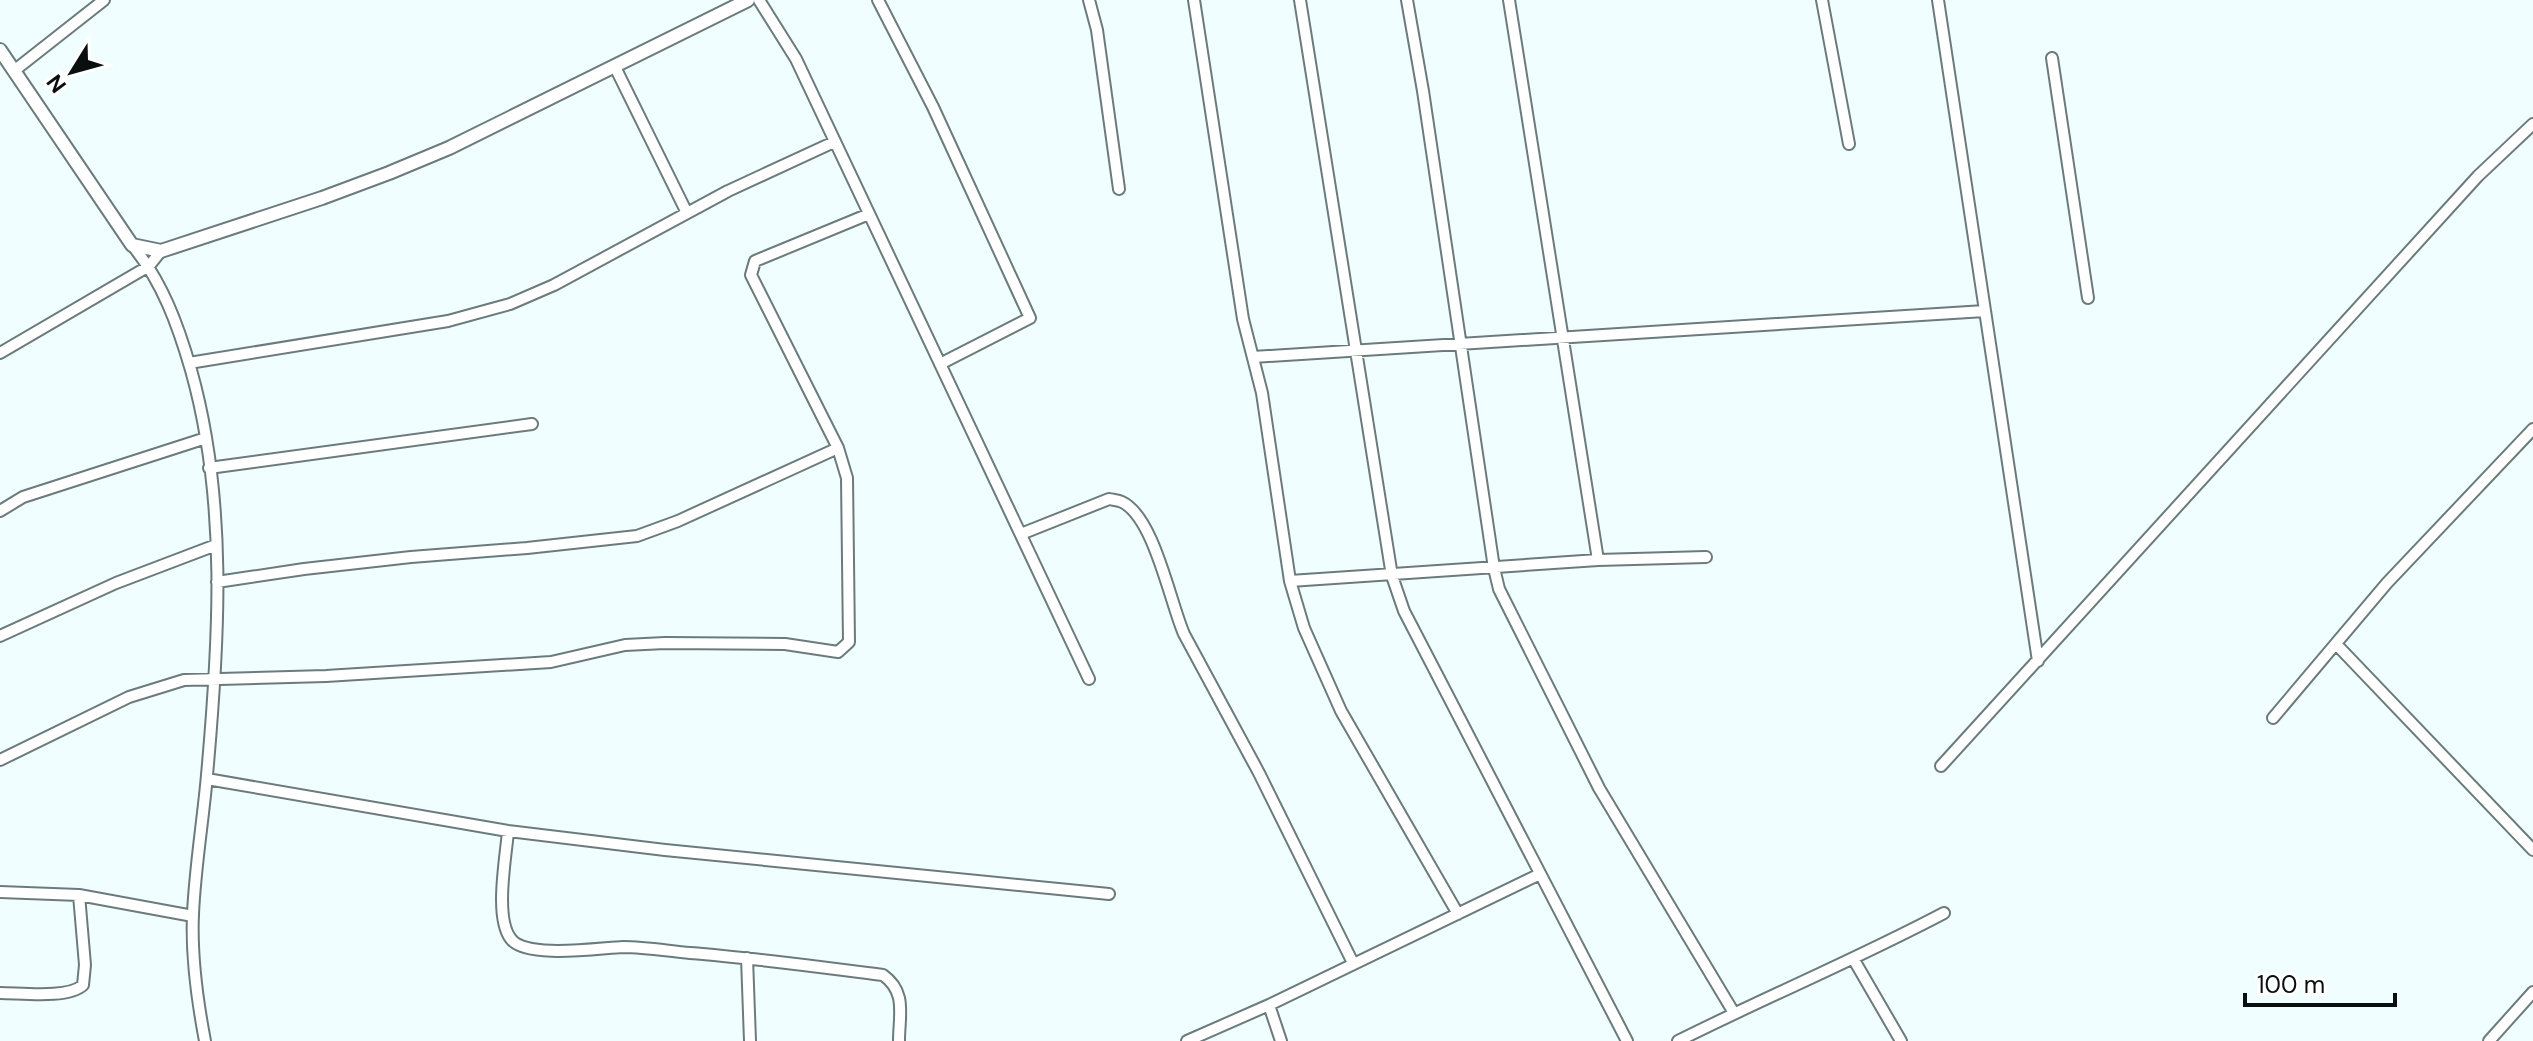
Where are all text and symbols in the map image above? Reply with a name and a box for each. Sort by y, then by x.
north arrow [32,32,112,112]
text: N [40,69,73,99]
scale bar [2245,957,2395,1007]
text: 100 m [2257,969,2325,1000]

